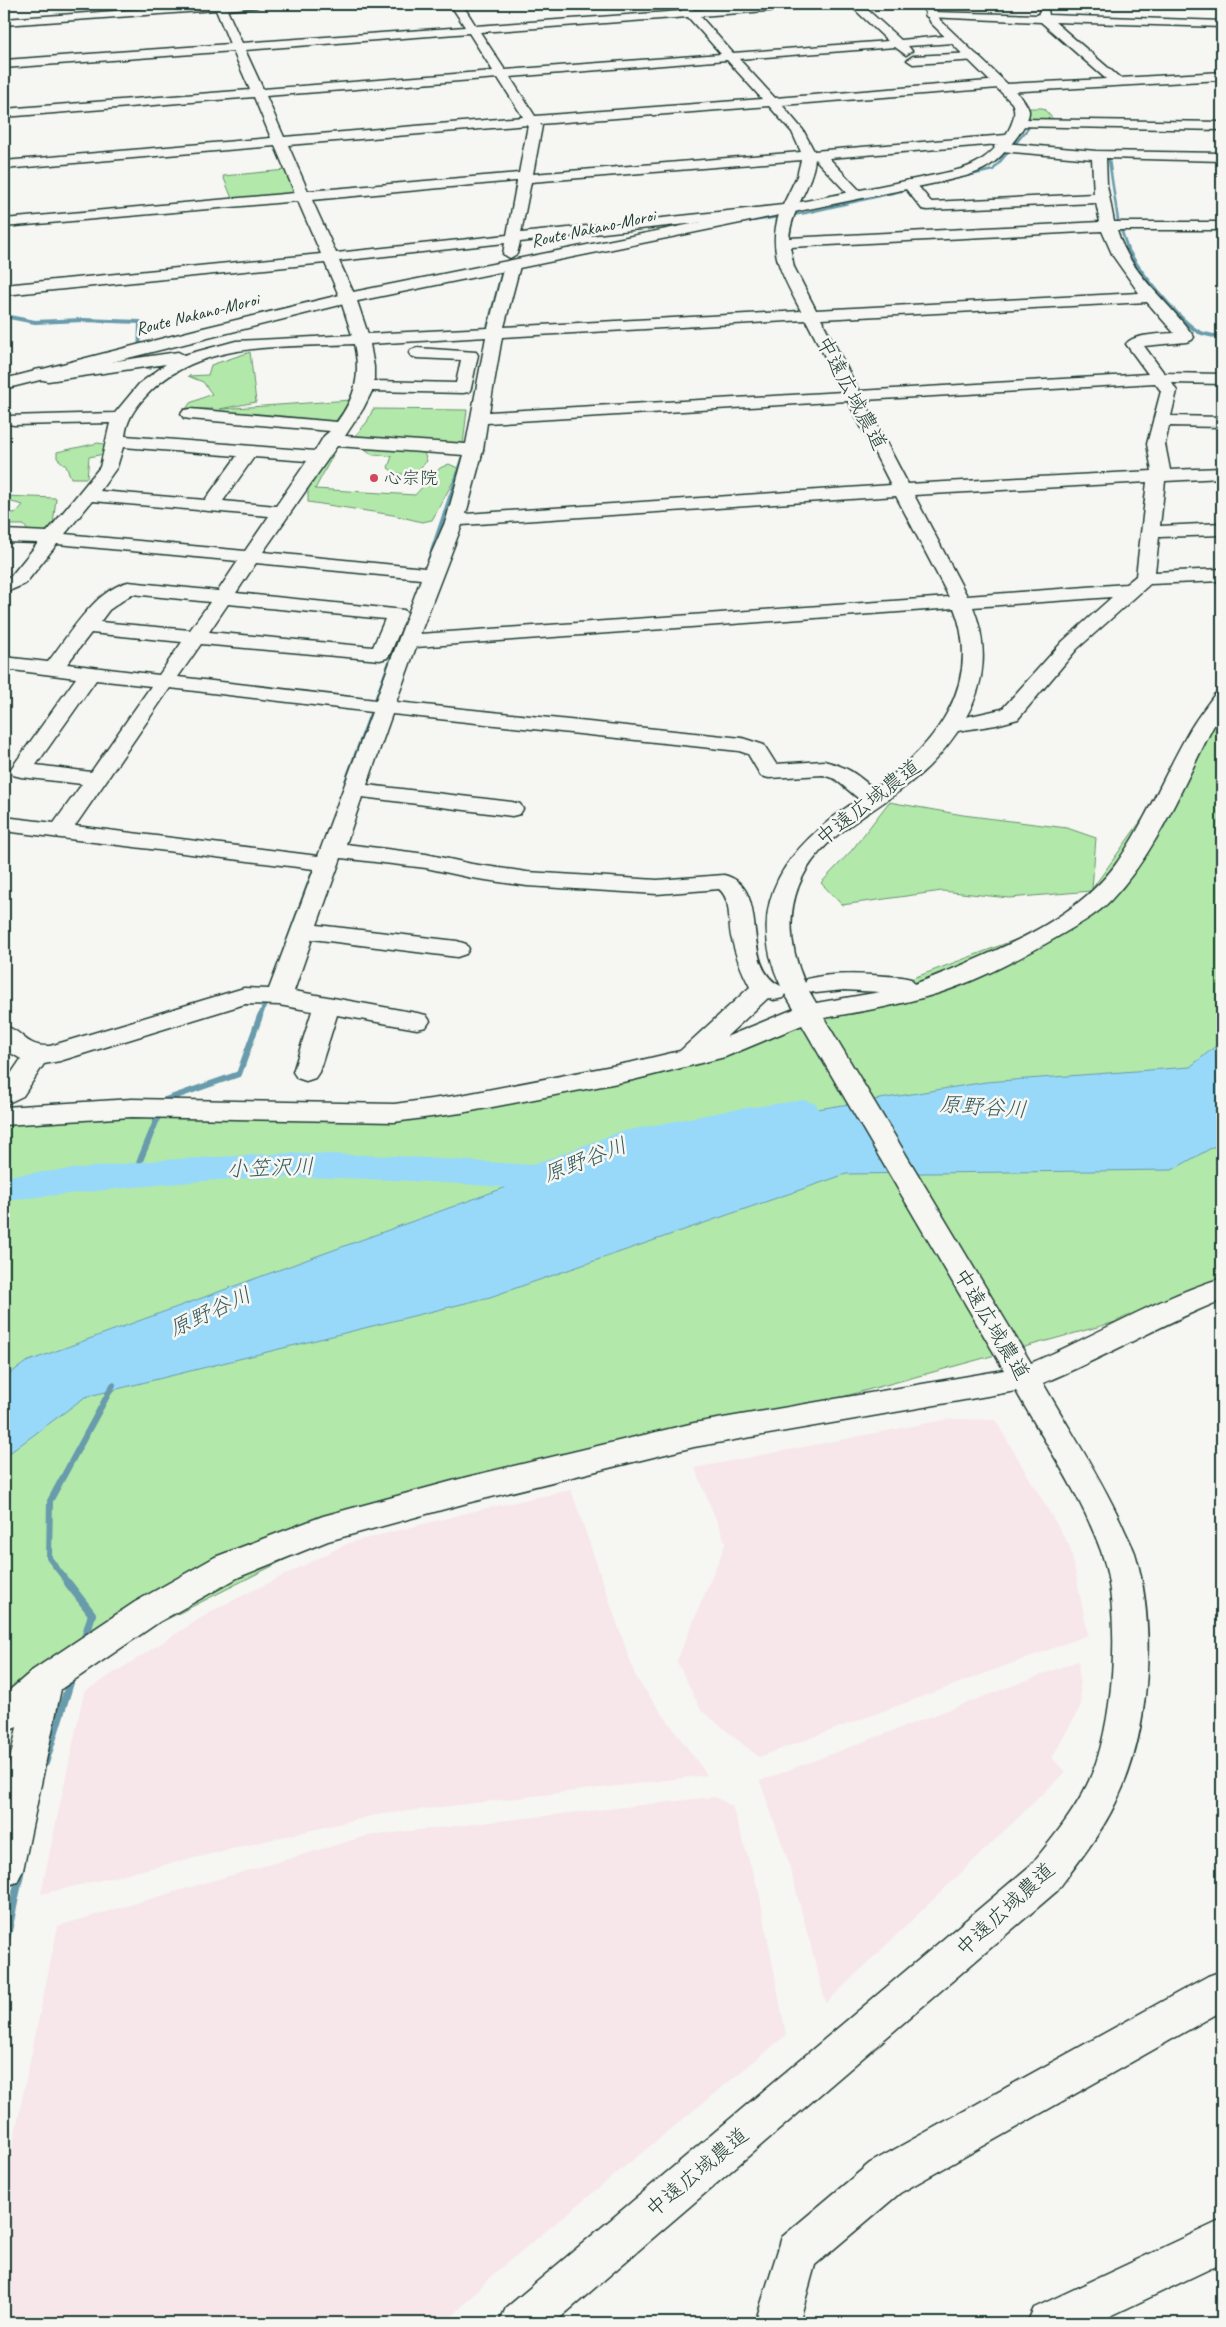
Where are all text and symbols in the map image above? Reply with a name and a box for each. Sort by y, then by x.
street label: Route Nakano-Moroi [529,204,660,252]
street label: Route Nakano-Moroi [133,287,264,340]
street label: 中遠広域農道 [811,331,893,455]
place label: 心宗院 [384,467,438,489]
marker: 心宗院 [368,472,380,484]
street label: 中遠広域農道 [810,753,926,851]
water label: 原野谷川 [938,1090,1028,1124]
water label: 原野谷川 [539,1131,631,1189]
water label: 小笠沢川 [226,1152,314,1184]
street label: 中遠広域農道 [948,1263,1036,1385]
water label: 原野谷川 [164,1281,256,1343]
street label: 中遠広域農道 [950,1857,1060,1961]
street label: 中遠広域農道 [640,2122,754,2222]

